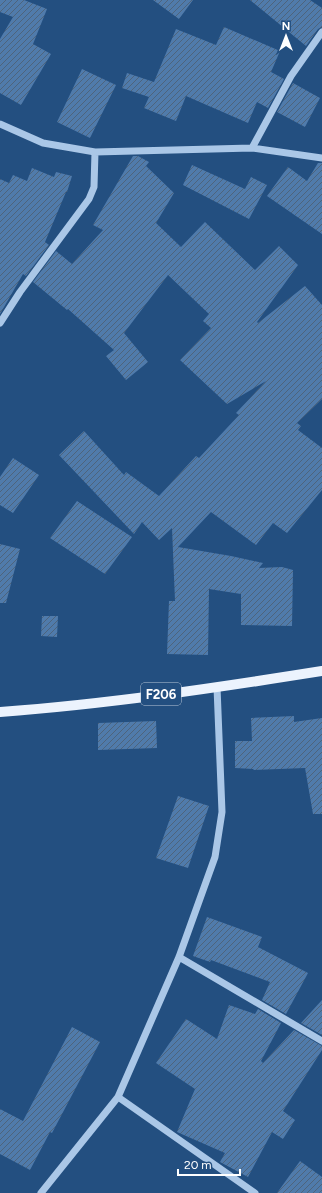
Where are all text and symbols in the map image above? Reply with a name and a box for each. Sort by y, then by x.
north arrow [266,16,306,56]
text: N [282,20,290,33]
road number: F206 [141,683,181,705]
scale bar [178,1151,240,1177]
text: 20 m [184,1158,212,1172]

